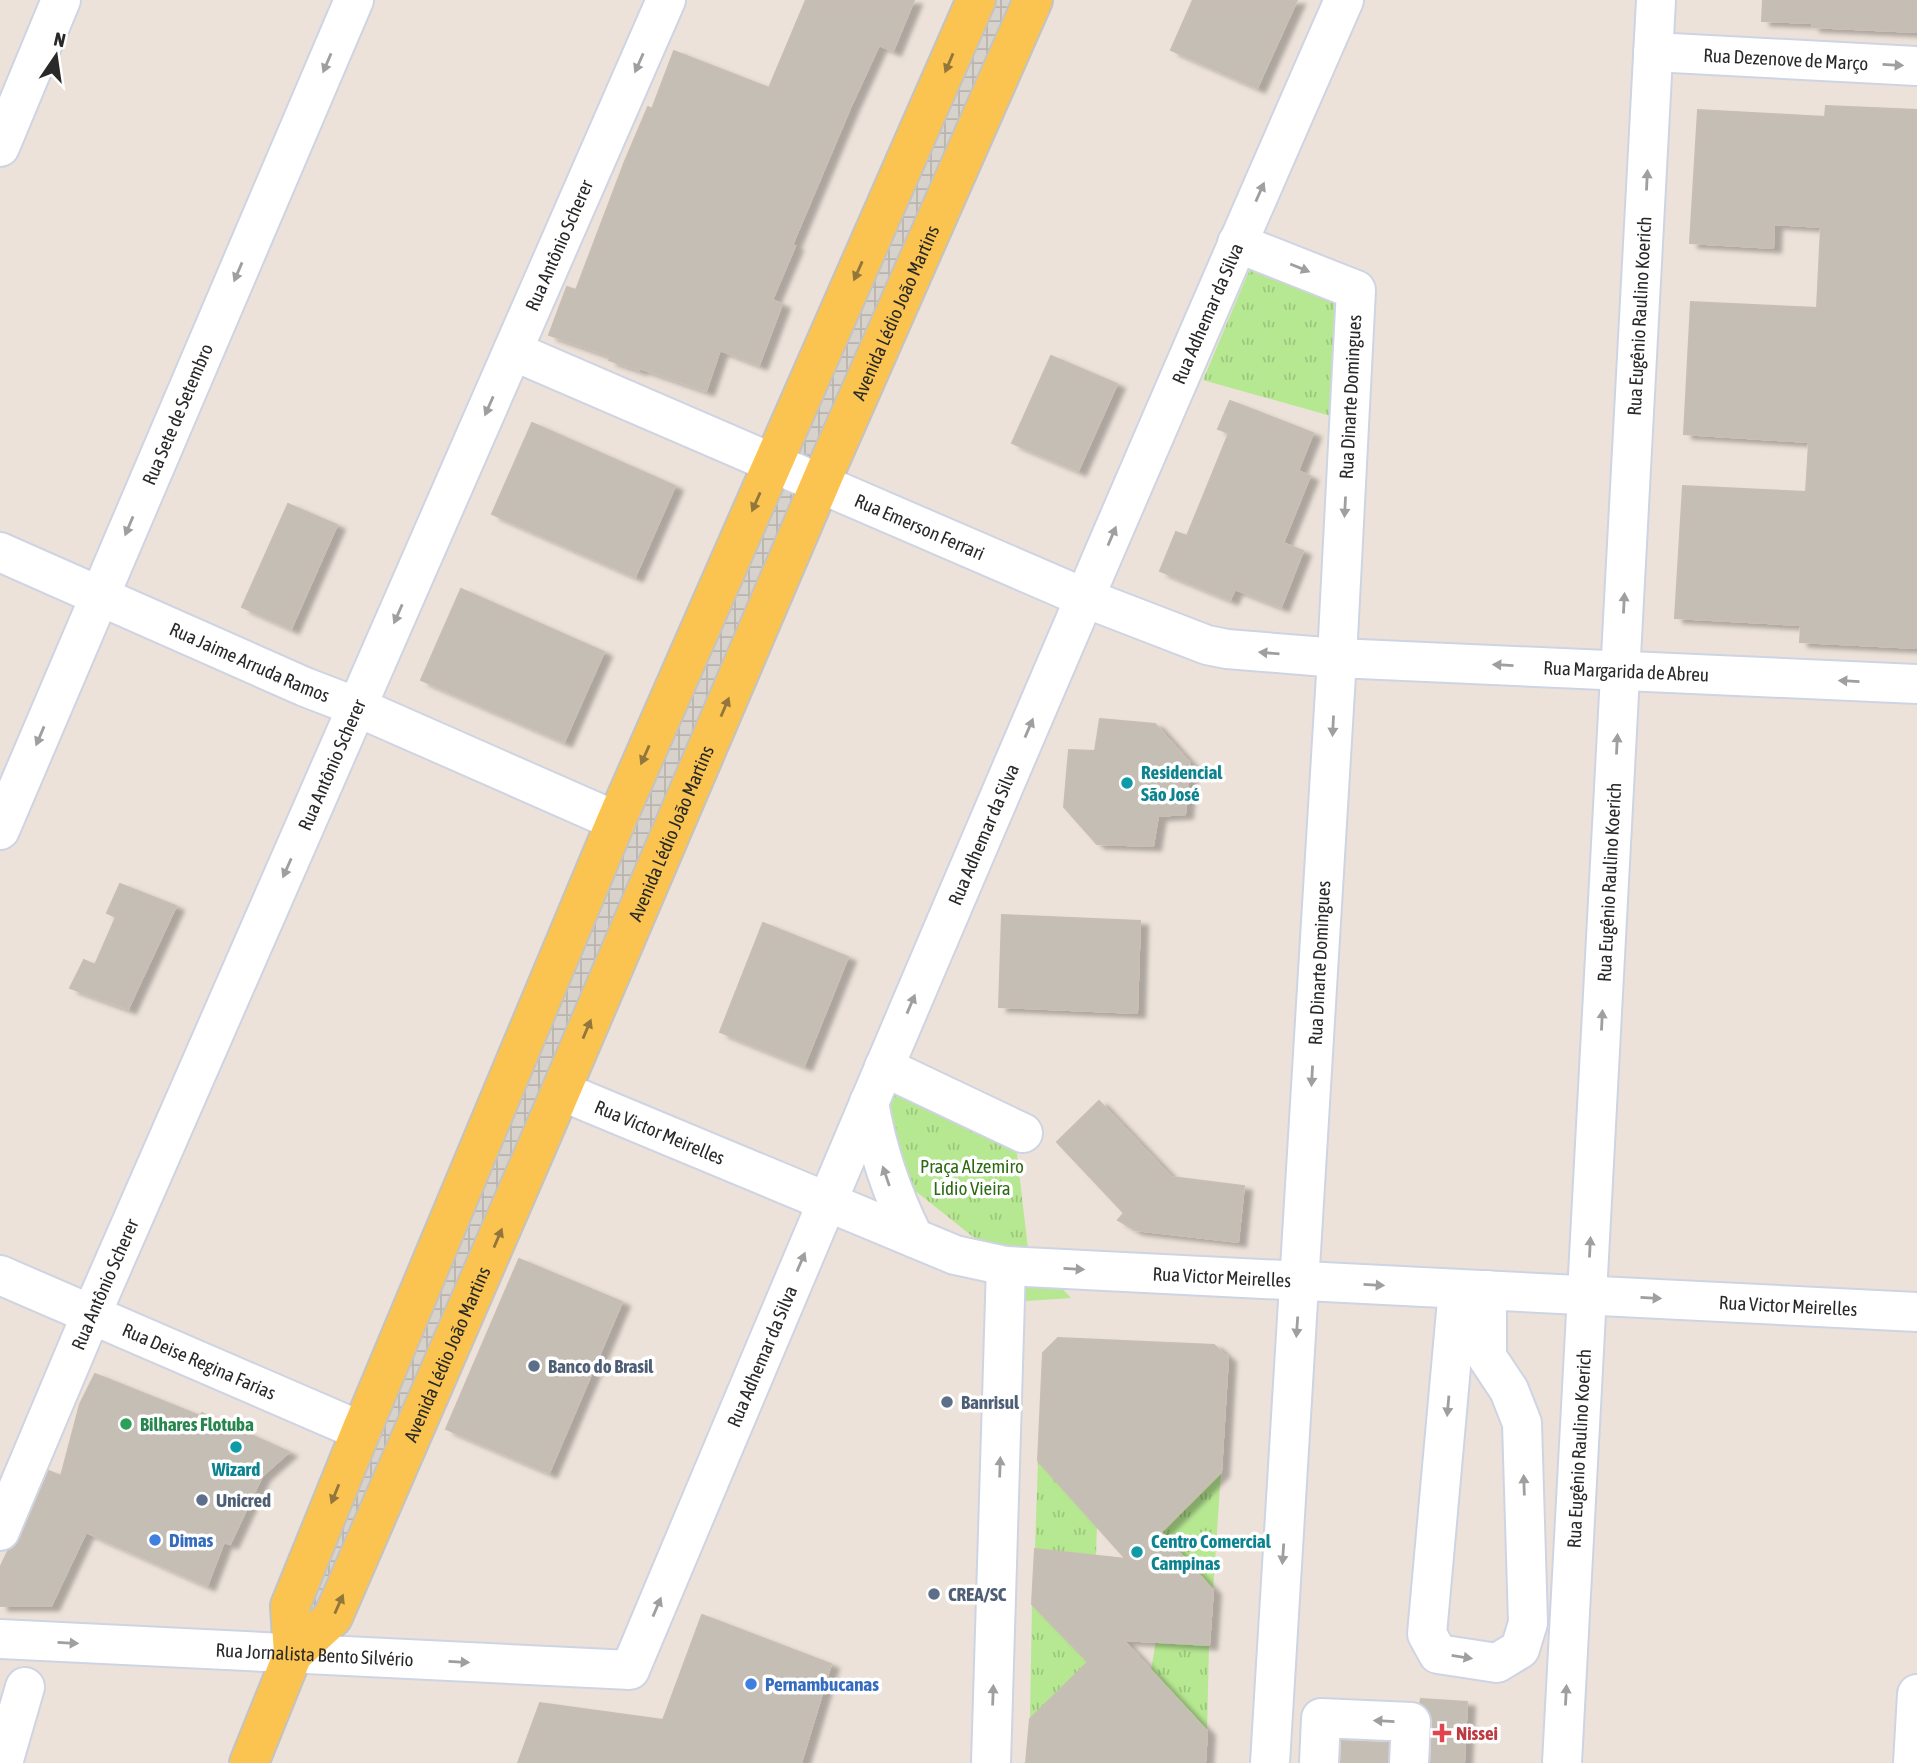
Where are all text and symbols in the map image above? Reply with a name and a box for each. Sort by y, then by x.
north arrow [21,21,91,91]
text: N [52,27,68,51]
street label: Rua Dezenove de Março [1703,44,1869,74]
one-way arrow [633,52,644,73]
one-way arrow [943,52,954,73]
one-way arrow [321,53,333,73]
one-way arrow [1882,59,1904,70]
one-way arrow [1641,168,1652,190]
street label: Rua Antônio Scherer [521,176,597,314]
one-way arrow [1255,181,1266,202]
street label: Rua Eugênio Raulino Koerich [1623,216,1655,416]
street label: Avenida Lédio João Martins [847,222,944,403]
street label: Rua Adhemar da Silva [1167,240,1248,387]
one-way arrow [852,261,864,281]
one-way arrow [232,262,243,283]
one-way arrow [1290,263,1311,274]
street label: Rua Dinarte Domingues [1335,314,1365,480]
street label: Rua Sete de Setembro [138,340,217,488]
one-way arrow [483,395,494,416]
street label: Rua Emerson Ferrari [851,489,988,564]
one-way arrow [750,491,761,512]
one-way arrow [1339,496,1350,518]
one-way arrow [123,516,134,537]
one-way arrow [1107,525,1118,546]
one-way arrow [1619,591,1630,613]
one-way arrow [392,604,404,624]
street label: Rua Jaime Arruda Ramos [166,618,333,707]
one-way arrow [1257,647,1279,658]
street label: Rua Margarida de Abreu [1543,656,1710,686]
one-way arrow [1492,660,1514,671]
one-way arrow [1838,676,1860,687]
street label: Rua Antônio Scherer [293,695,370,834]
one-way arrow [720,697,731,718]
one-way arrow [1327,715,1338,737]
one-way arrow [1024,717,1035,738]
one-way arrow [34,726,46,746]
one-way arrow [1611,733,1622,755]
street label: Avenida Lédio João Martins [624,742,718,924]
one-way arrow [639,745,651,765]
street label: Rua Adhemar da Silva [943,760,1023,908]
place label: Residencial São José [1141,761,1223,805]
marker: Residencial São José [1119,775,1135,791]
street label: Rua Eugênio Raulino Koerich [1593,782,1625,982]
one-way arrow [281,857,292,878]
street label: Rua Dinarte Domingues [1304,880,1334,1046]
one-way arrow [906,994,917,1015]
one-way arrow [1596,1009,1607,1031]
one-way arrow [581,1019,593,1039]
one-way arrow [1307,1065,1318,1087]
street label: Rua Victor Meirelles [592,1095,728,1169]
park label: Praça Alzemiro Lídio Vieira [920,1155,1024,1199]
one-way arrow [880,1165,891,1186]
street label: Rua Antônio Scherer [67,1215,143,1353]
one-way arrow [493,1228,504,1249]
one-way arrow [1584,1236,1595,1258]
one-way arrow [796,1251,807,1272]
street label: Rua Victor Meirelles [1152,1262,1292,1291]
street label: Avenida Lédio João Martins [399,1263,495,1445]
one-way arrow [1063,1264,1085,1275]
one-way arrow [1364,1279,1386,1290]
street label: Rua Adhemar da Silva [722,1282,801,1430]
street label: Rua Victor Meirelles [1718,1291,1858,1320]
one-way arrow [1640,1293,1662,1304]
one-way arrow [1292,1316,1303,1338]
street label: Rua Deise Regina Farias [119,1318,279,1404]
street label: Rua Eugênio Raulino Koerich [1562,1348,1595,1549]
place label: Banco do Brasil [548,1355,654,1377]
marker: Banco do Brasil [526,1358,542,1374]
place label: Banrisul [961,1391,1020,1413]
marker: Banrisul [939,1394,955,1410]
one-way arrow [1442,1395,1453,1417]
place label: Bilhares Flotuba [140,1413,254,1435]
marker: Bilhares Flotuba [118,1416,134,1432]
marker: Wizard [228,1439,244,1455]
one-way arrow [994,1456,1005,1478]
place label: Wizard [211,1458,260,1480]
one-way arrow [1518,1474,1530,1496]
one-way arrow [330,1484,341,1505]
place label: Unicred [216,1489,271,1511]
marker: Unicred [194,1492,210,1508]
place label: Dimas [169,1529,214,1551]
place label: Centro Comercial Campinas [1151,1530,1272,1574]
marker: Dimas [147,1532,163,1548]
one-way arrow [1278,1543,1289,1565]
marker: Centro Comercial Campinas [1129,1544,1145,1560]
place label: CREA/SC [948,1583,1007,1605]
marker: CREA/SC [926,1586,942,1602]
one-way arrow [333,1593,344,1614]
one-way arrow [651,1596,662,1617]
one-way arrow [57,1637,79,1648]
street label: Rua Jornalista Bento Silvério [215,1639,414,1670]
one-way arrow [1451,1652,1473,1663]
one-way arrow [448,1656,470,1667]
place label: Pernambucanas [765,1673,879,1695]
marker: Pernambucanas [743,1676,759,1692]
one-way arrow [988,1684,999,1706]
one-way arrow [1560,1684,1571,1706]
one-way arrow [1373,1715,1395,1726]
place label: Nissei [1456,1722,1498,1744]
marker: Nissei [1434,1725,1450,1741]

